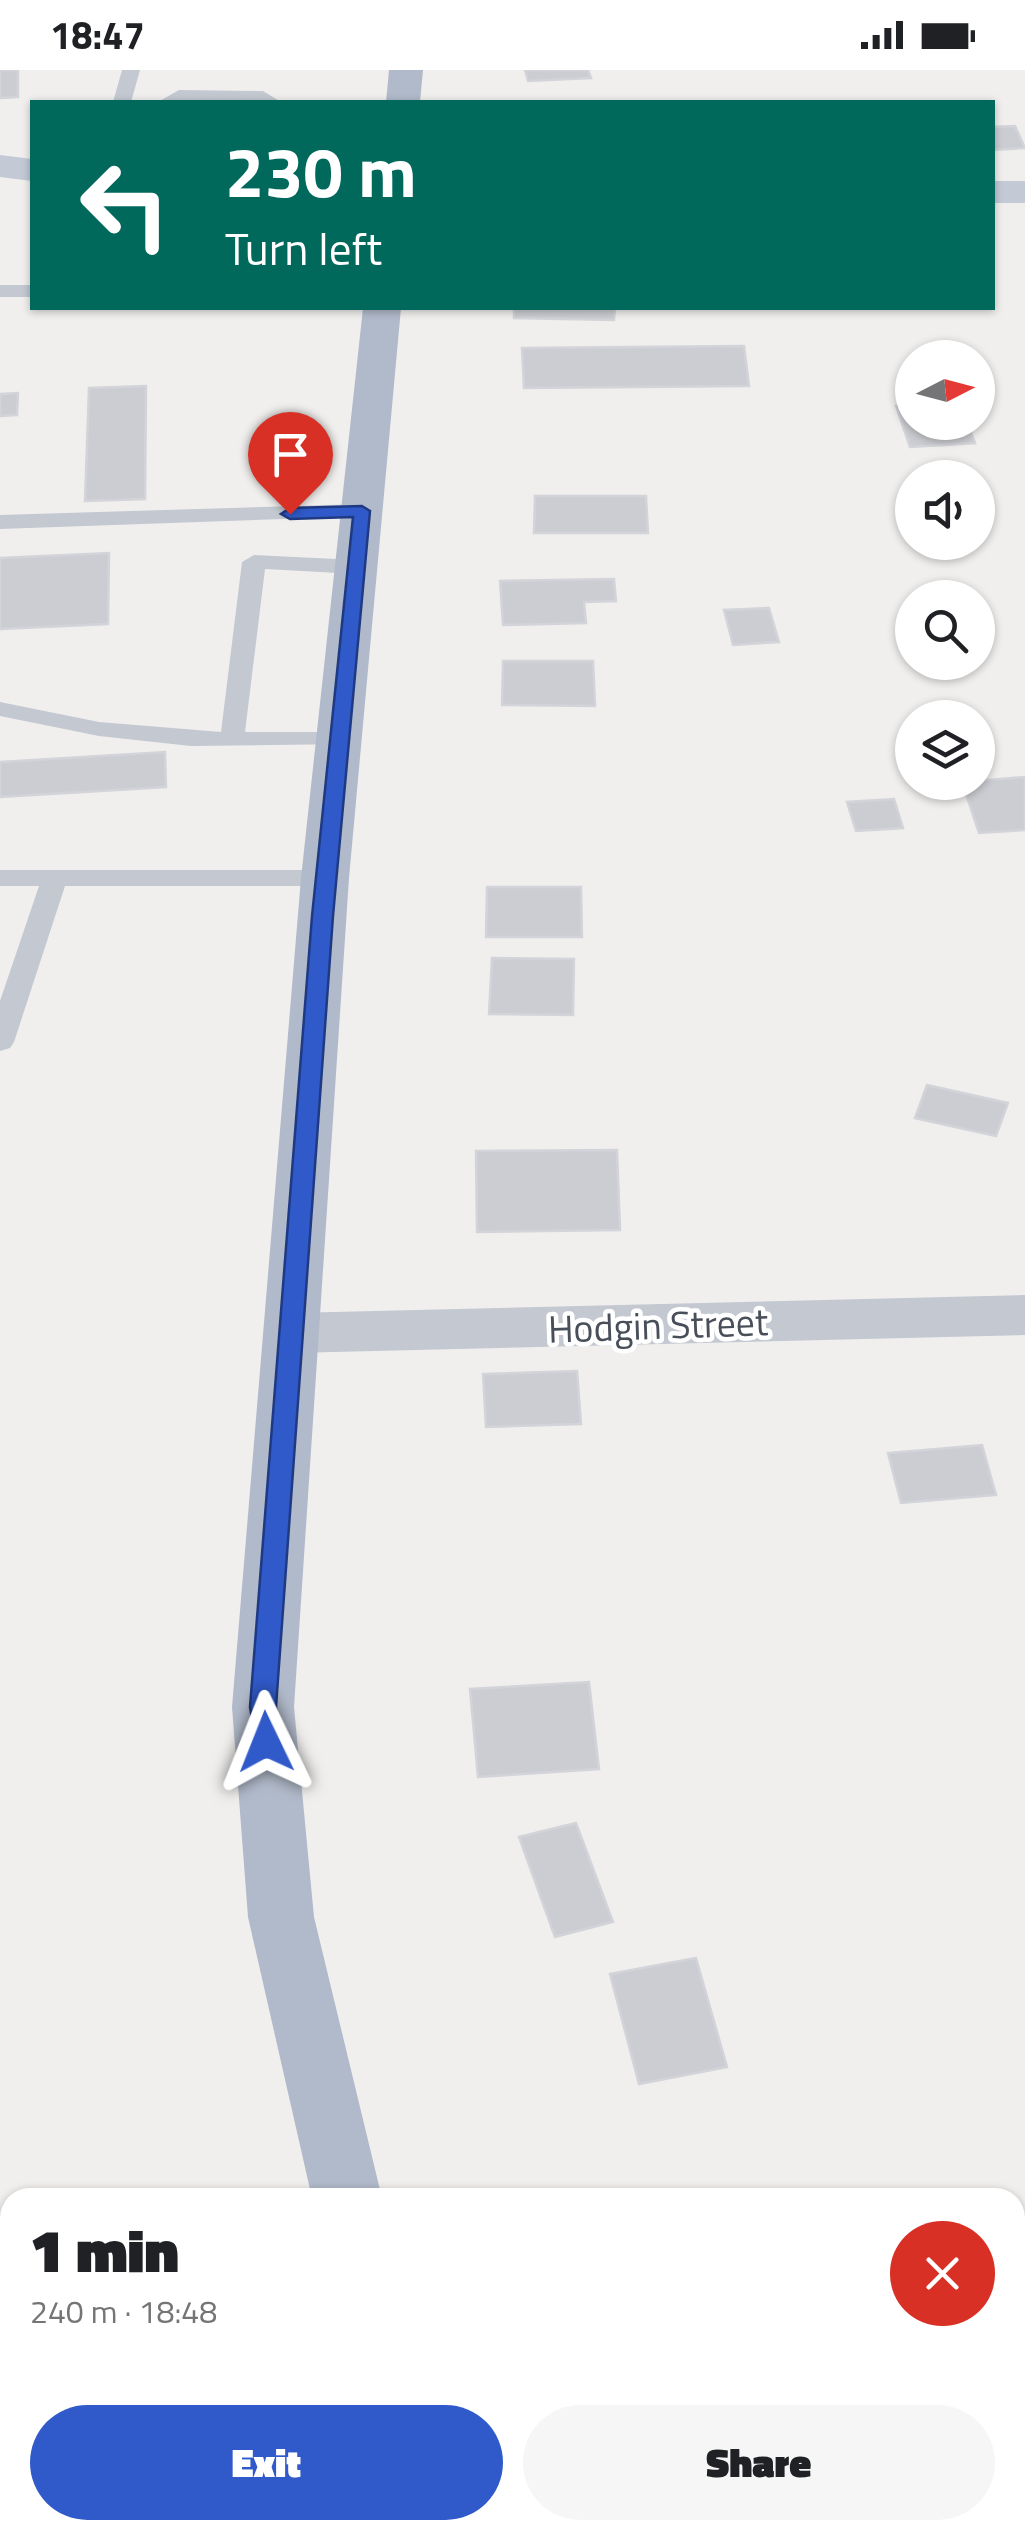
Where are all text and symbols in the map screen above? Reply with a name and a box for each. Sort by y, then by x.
text: 18:47 [50,6,145,64]
text: 230 m [225,118,417,224]
icon: left [60,140,190,270]
text: Turn left [225,214,382,282]
north arrow [895,340,995,440]
map controls [895,340,995,800]
pin [248,412,333,515]
icon: arrive [263,427,318,482]
button: sound [895,460,995,560]
button: search [895,580,995,680]
button: layers [895,700,995,800]
street label: Hodgin Street [547,1292,769,1358]
position arrow [214,1690,318,1794]
text: 1 min [30,2204,179,2295]
button: close [890,2221,995,2326]
text: 240 m · 18:48 [30,2287,217,2335]
button: Exit [30,2405,503,2520]
button: Share [523,2405,995,2520]

